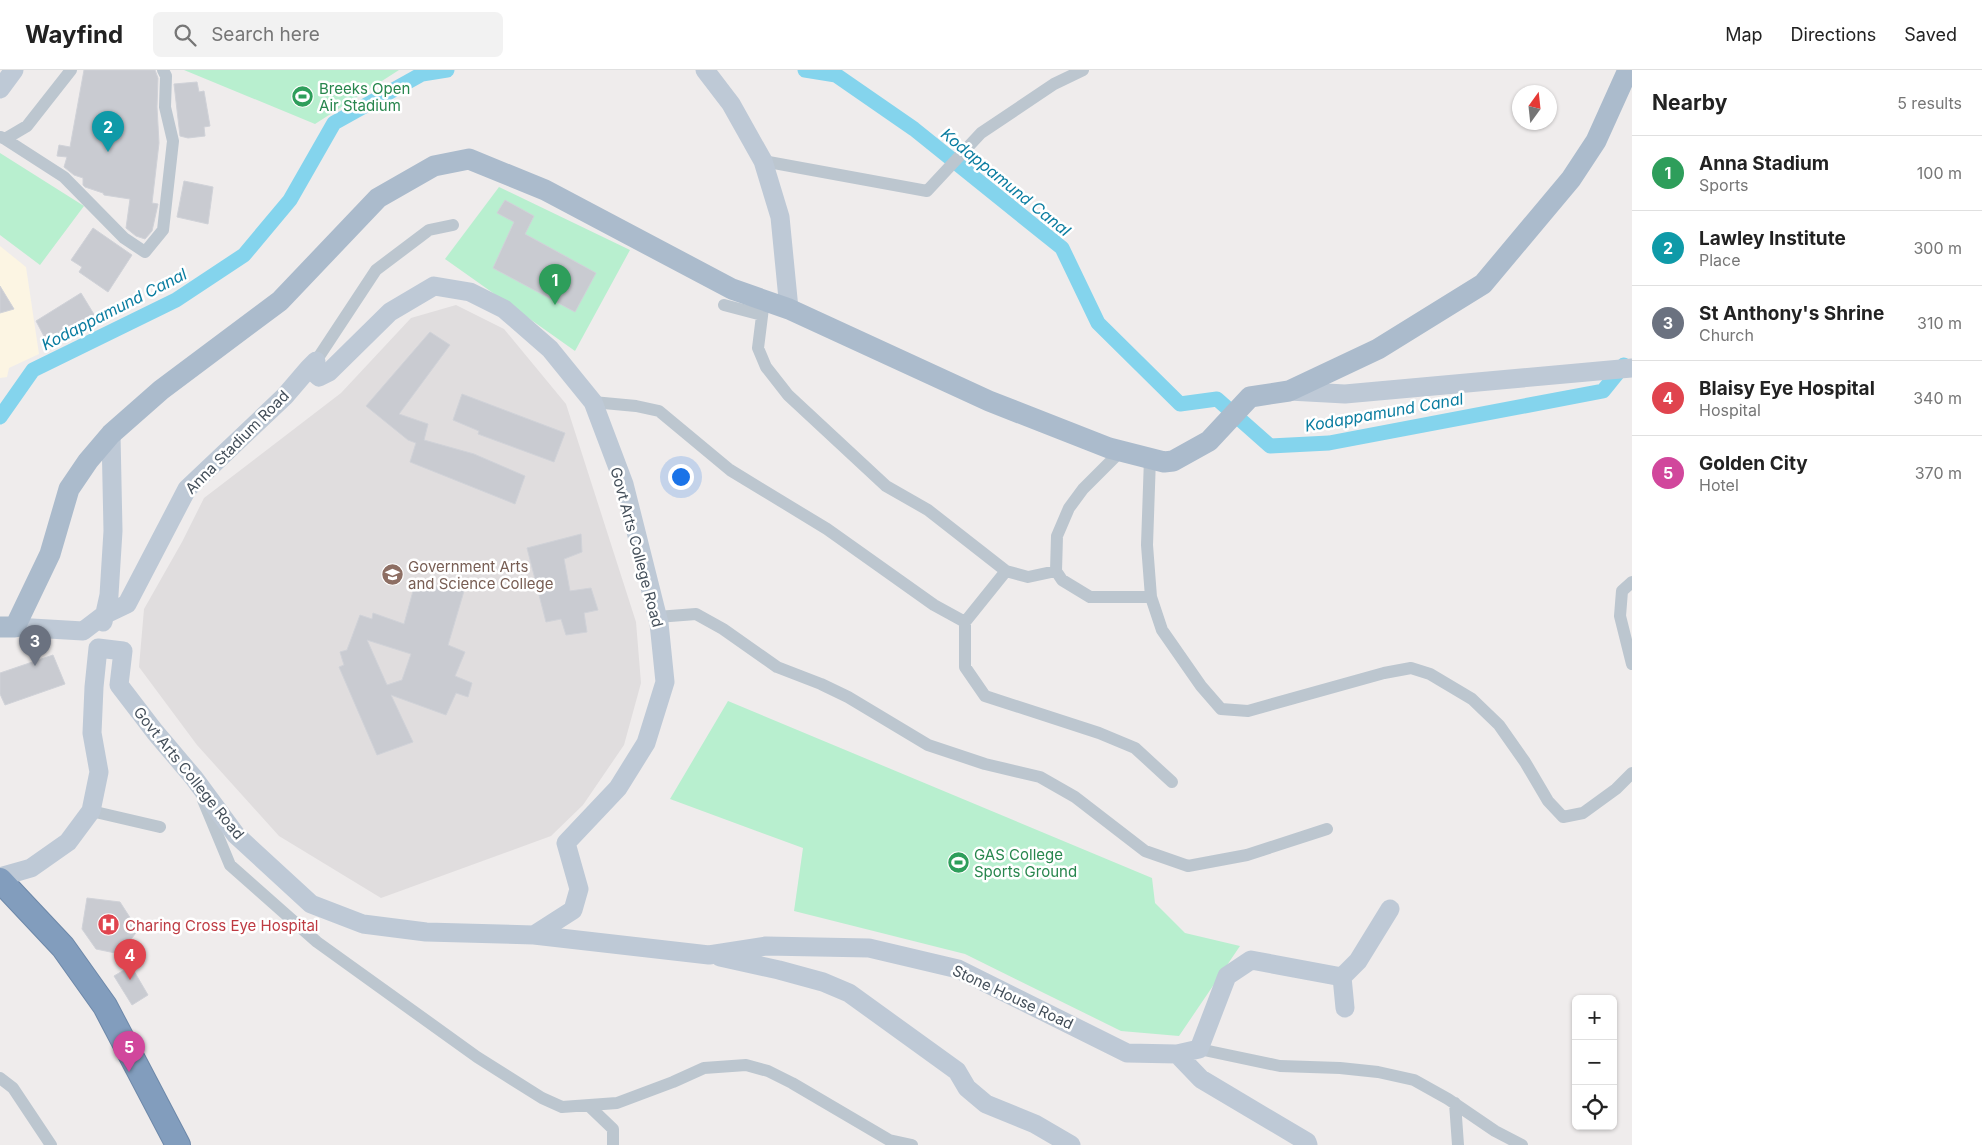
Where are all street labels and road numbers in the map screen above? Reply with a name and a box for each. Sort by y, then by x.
street label: Anna Stadium Road [181,386,293,498]
street label: Govt Arts College Road [606,465,668,629]
street label: Govt Arts College Road [130,703,248,843]
street label: Stone House Road [949,961,1077,1033]

